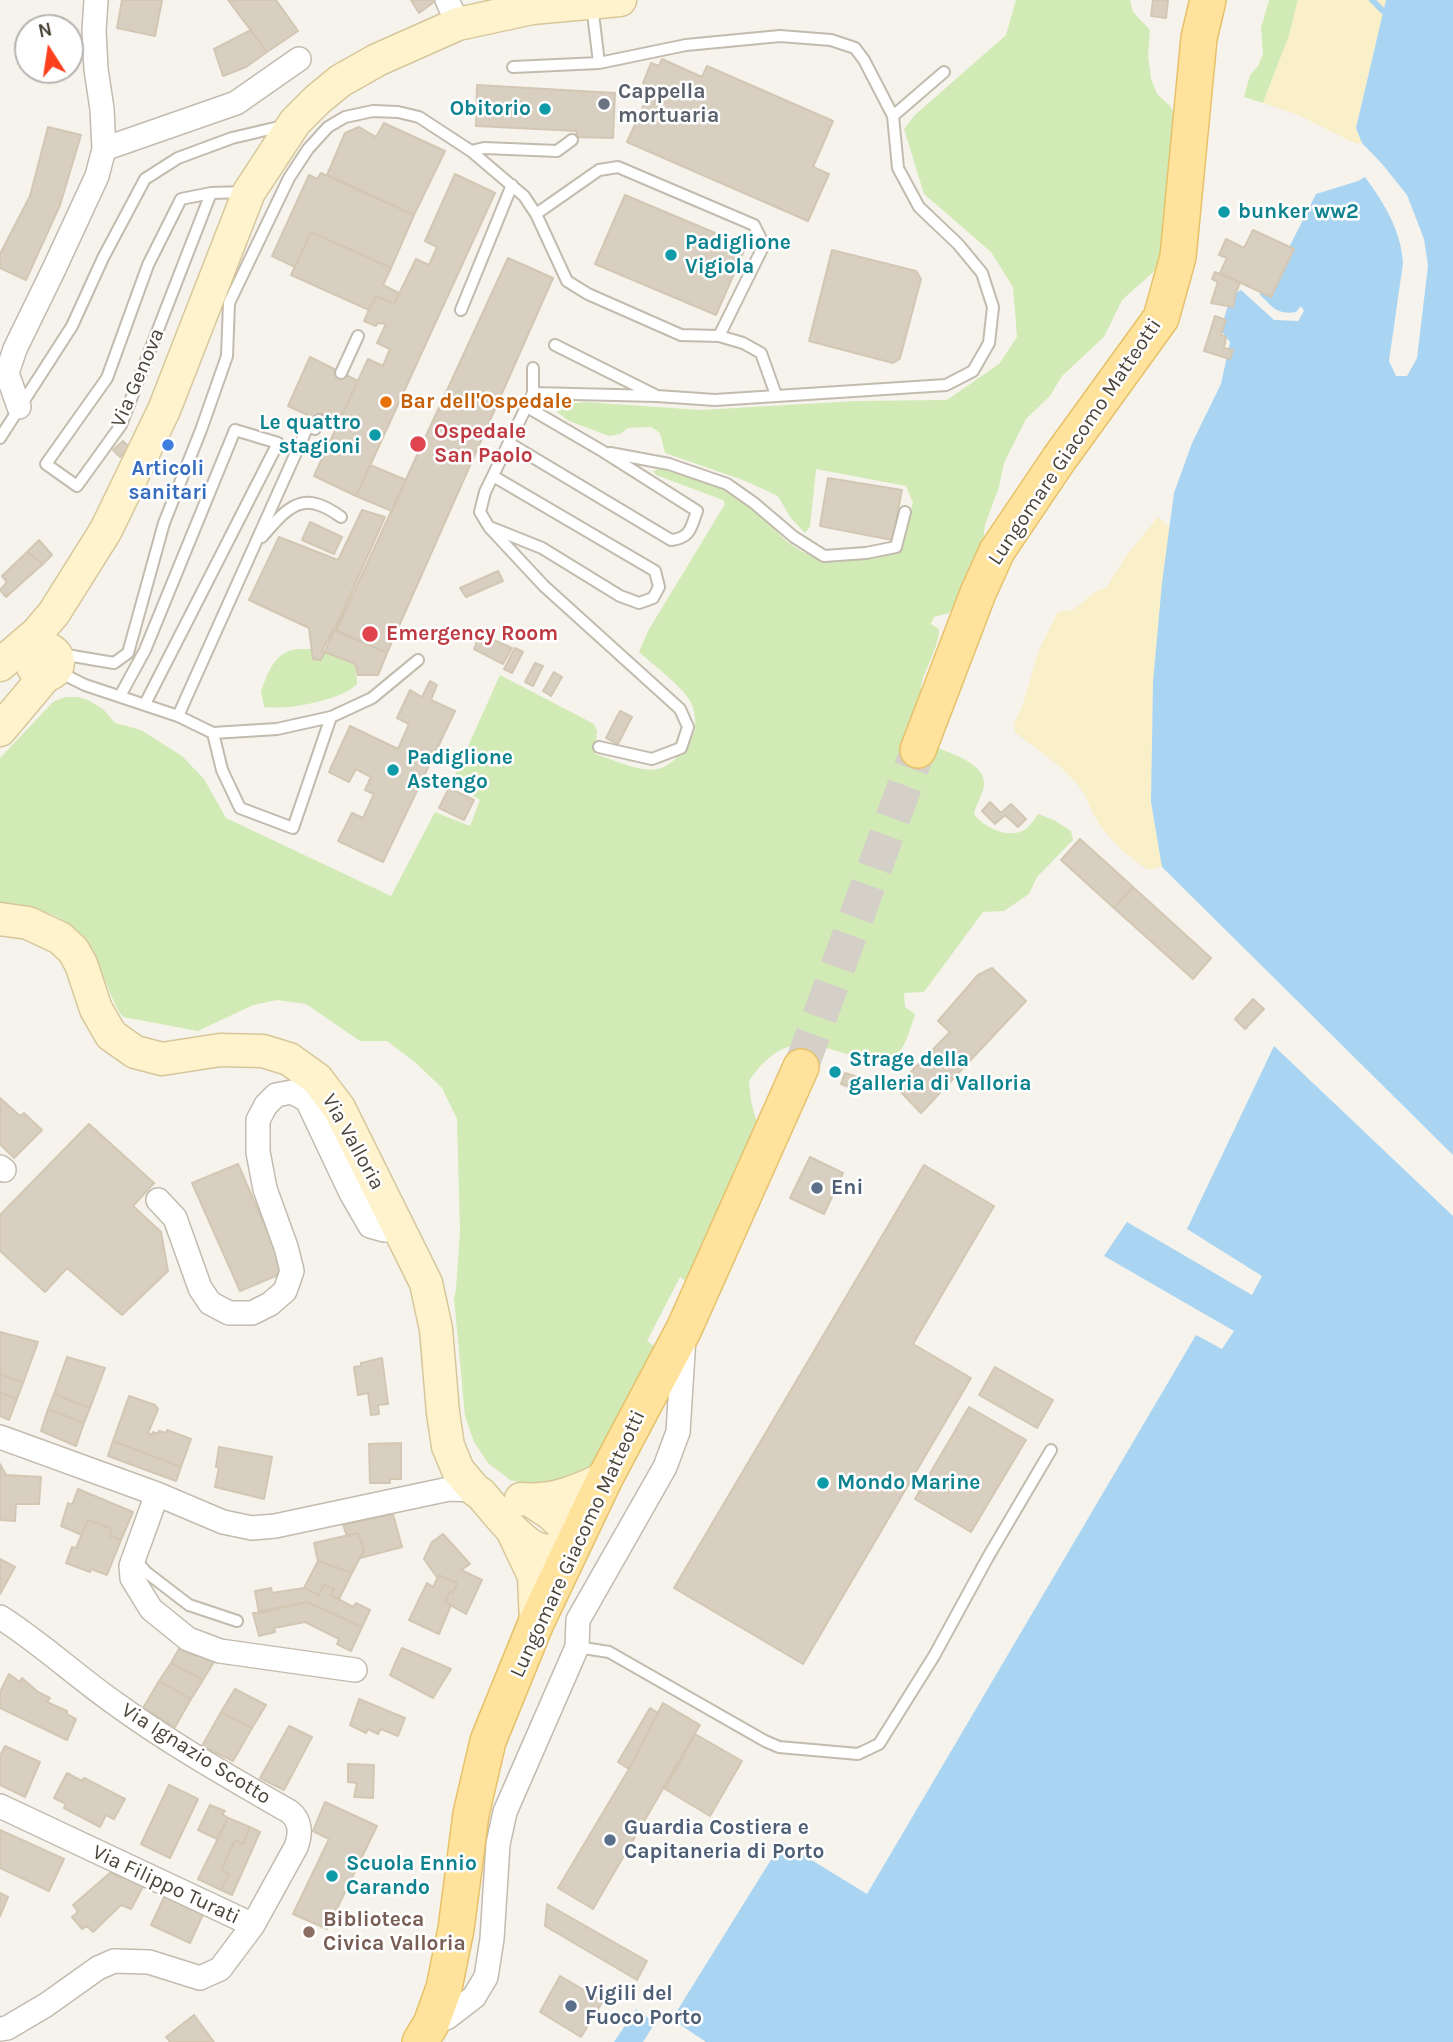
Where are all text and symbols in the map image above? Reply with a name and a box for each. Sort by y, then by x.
north arrow [14,14,84,84]
text: N [36,18,54,43]
place label: Cappella mortuaria [618,79,719,129]
place label: Obitorio [450,96,531,122]
marker: Cappella mortuaria [596,96,612,112]
marker: Obitorio [537,101,553,117]
place label: bunker ww2 [1238,199,1359,225]
marker: bunker ww2 [1216,204,1232,220]
place label: Padiglione Vigiola [685,230,791,280]
marker: Padiglione Vigiola [663,247,679,263]
street label: Lungomare Giacomo Matteotti [983,314,1167,570]
street label: Via Genova [106,325,170,431]
place label: Bar dell'Ospedale [400,389,572,415]
marker: Bar dell'Ospedale [378,394,394,410]
place label: Le quattro stagioni [259,410,361,460]
place label: Ospedale San Paolo [434,419,533,469]
marker: Le quattro stagioni [367,427,383,443]
marker: Ospedale San Paolo [408,434,428,454]
marker: Articoli sanitari [160,437,176,453]
place label: Articoli sanitari [128,456,208,506]
place label: Emergency Room [386,621,558,647]
marker: Emergency Room [360,624,380,644]
place label: Padiglione Astengo [407,745,513,795]
marker: Padiglione Astengo [385,762,401,778]
place label: Strage della galleria di Valloria [849,1047,1031,1097]
marker: Strage della galleria di Valloria [827,1064,843,1080]
street label: Via Valloria [316,1090,390,1194]
place label: Eni [831,1175,863,1201]
marker: Eni [809,1180,825,1196]
street label: Lungomare Giacomo Matteotti [505,1406,651,1682]
place label: Mondo Marine [837,1470,980,1496]
marker: Mondo Marine [815,1475,831,1491]
street label: Via Ignazio Scotto [117,1698,275,1810]
place label: Guardia Costiera e Capitaneria di Porto [624,1815,824,1865]
marker: Guardia Costiera e Capitaneria di Porto [602,1832,618,1848]
street label: Via Filippo Turati [88,1840,244,1930]
place label: Scuola Ennio Carando [346,1851,477,1901]
marker: Scuola Ennio Carando [324,1868,340,1884]
place label: Biblioteca Civica Valloria [323,1907,466,1957]
marker: Biblioteca Civica Valloria [301,1924,317,1940]
place label: Vigili del Fuoco Porto [585,1981,702,2031]
marker: Vigili del Fuoco Porto [563,1998,579,2014]

